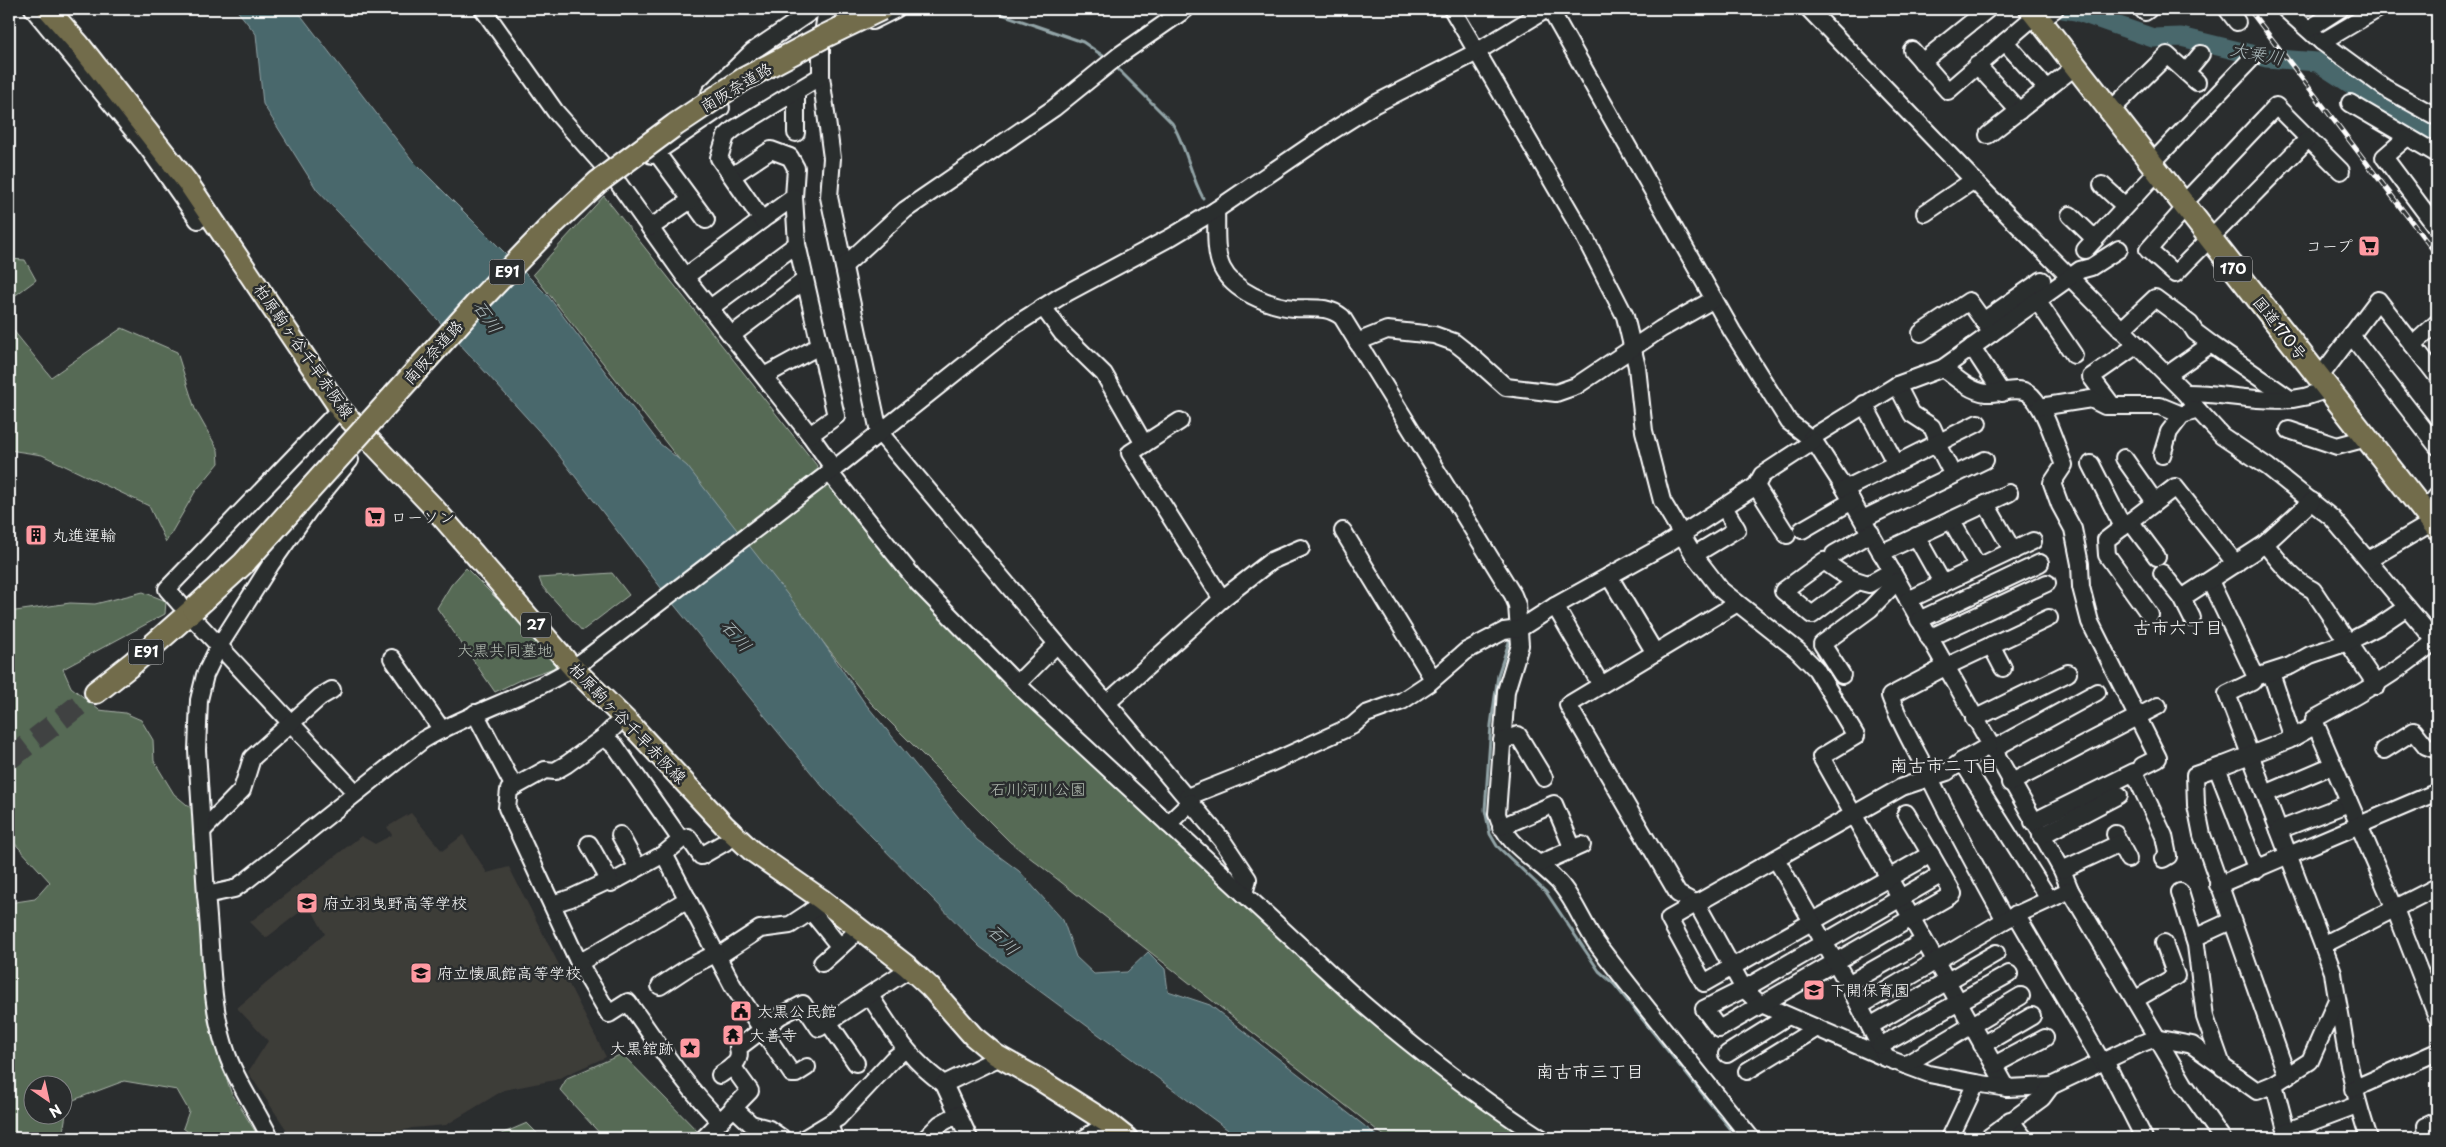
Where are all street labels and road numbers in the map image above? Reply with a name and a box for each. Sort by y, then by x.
street label: 南阪奈道路 [695,55,776,117]
road number: 170 [2214,256,2252,282]
road number: E91 [490,260,524,284]
street label: 柏原駒ヶ谷千早赤阪線 [249,278,361,423]
street label: 国道170号 [2248,290,2313,364]
street label: 南阪奈道路 [397,314,468,389]
road number: 27 [521,612,551,638]
road number: E91 [128,640,164,664]
street label: 柏原駒ヶ谷千早赤阪線 [565,656,693,788]

